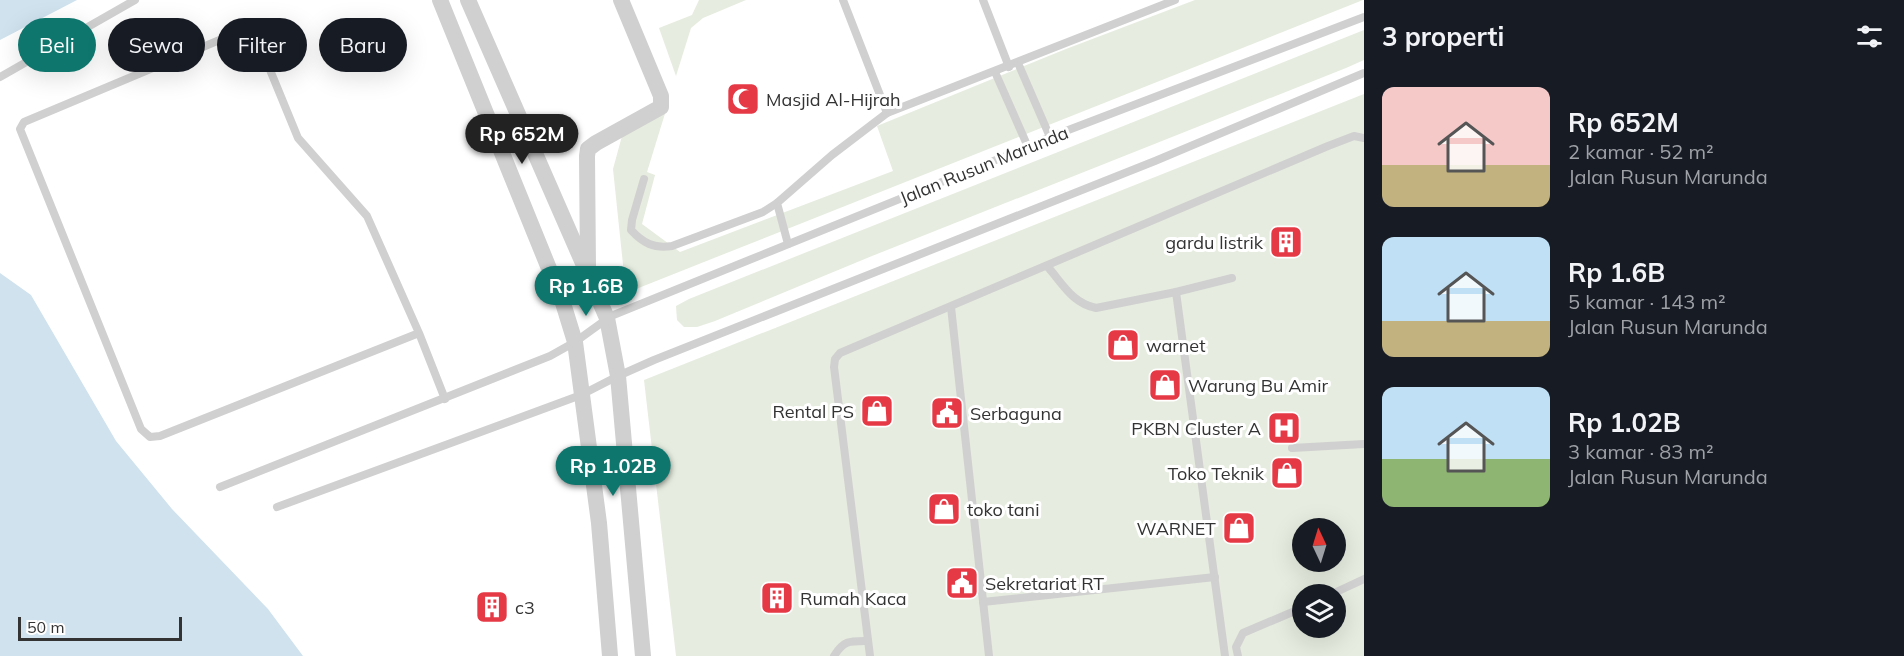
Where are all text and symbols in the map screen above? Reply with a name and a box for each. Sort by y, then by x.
chip: Beli [18,18,96,72]
chip: Sewa [108,18,205,72]
chip: Filter [217,18,307,72]
chip: Baru [319,18,407,72]
text: 3 properti [1382,20,1504,53]
icon: filters [1853,20,1886,53]
mosque icon: Masjid Al-Hijrah [725,81,761,117]
place label: Masjid Al-Hijrah [766,88,901,111]
text: Rp 652M [1568,106,1679,139]
icon: home [1430,111,1502,183]
pin: Rp 652M [467,114,577,165]
text: Rp 652M [479,121,565,146]
street label: Jalan Rusun Marunda [896,121,1072,209]
text: 2 kamar · 52 m² [1568,139,1714,164]
text: Jalan Rusun Marunda [1568,164,1768,189]
building icon: gardu listrik [1268,224,1304,260]
place label: gardu listrik [1165,231,1264,254]
text: Rp 1.6B [1568,256,1665,289]
icon: home [1430,261,1502,333]
pin: Rp 1.6B [531,266,641,317]
text: Rp 1.6B [549,273,623,298]
text: 5 kamar · 143 m² [1568,289,1726,314]
text: Jalan Rusun Marunda [1568,314,1768,339]
shop icon: warnet [1105,327,1141,363]
place label: warnet [1146,334,1205,357]
shop icon: Warung Bu Amir [1147,367,1183,403]
place label: Warung Bu Amir [1188,374,1328,397]
shop icon: Rental PS [859,393,895,429]
public building icon: Serbaguna [929,395,965,431]
place label: Rental PS [772,400,854,423]
place label: Serbaguna [970,402,1062,425]
text: Rp 1.02B [1568,406,1681,439]
hospital icon: PKBN Cluster A [1266,410,1302,446]
icon: home [1430,411,1502,483]
place label: PKBN Cluster A [1131,417,1261,440]
text: 3 kamar · 83 m² [1568,439,1714,464]
pin: Rp 1.02B [551,446,675,497]
text: Rp 1.02B [570,453,656,478]
shop icon: Toko Teknik [1269,455,1305,491]
place label: Toko Teknik [1168,462,1265,485]
text: Jalan Rusun Marunda [1568,464,1768,489]
shop icon: toko tani [926,491,962,527]
place label: toko tani [967,498,1039,521]
shop icon: WARNET [1221,510,1257,546]
place label: WARNET [1137,517,1216,540]
north arrow [1292,518,1346,572]
map controls [1292,518,1346,638]
public building icon: Sekretariat RT [944,565,980,601]
place label: Sekretariat RT [985,572,1104,595]
building icon: Rumah Kaca [759,580,795,616]
button: layers [1292,584,1346,638]
place label: Rumah Kaca [800,587,907,610]
building icon: c3 [474,589,510,625]
place label: c3 [515,596,535,619]
scale bar [18,614,182,642]
text: 50 m [27,617,64,637]

